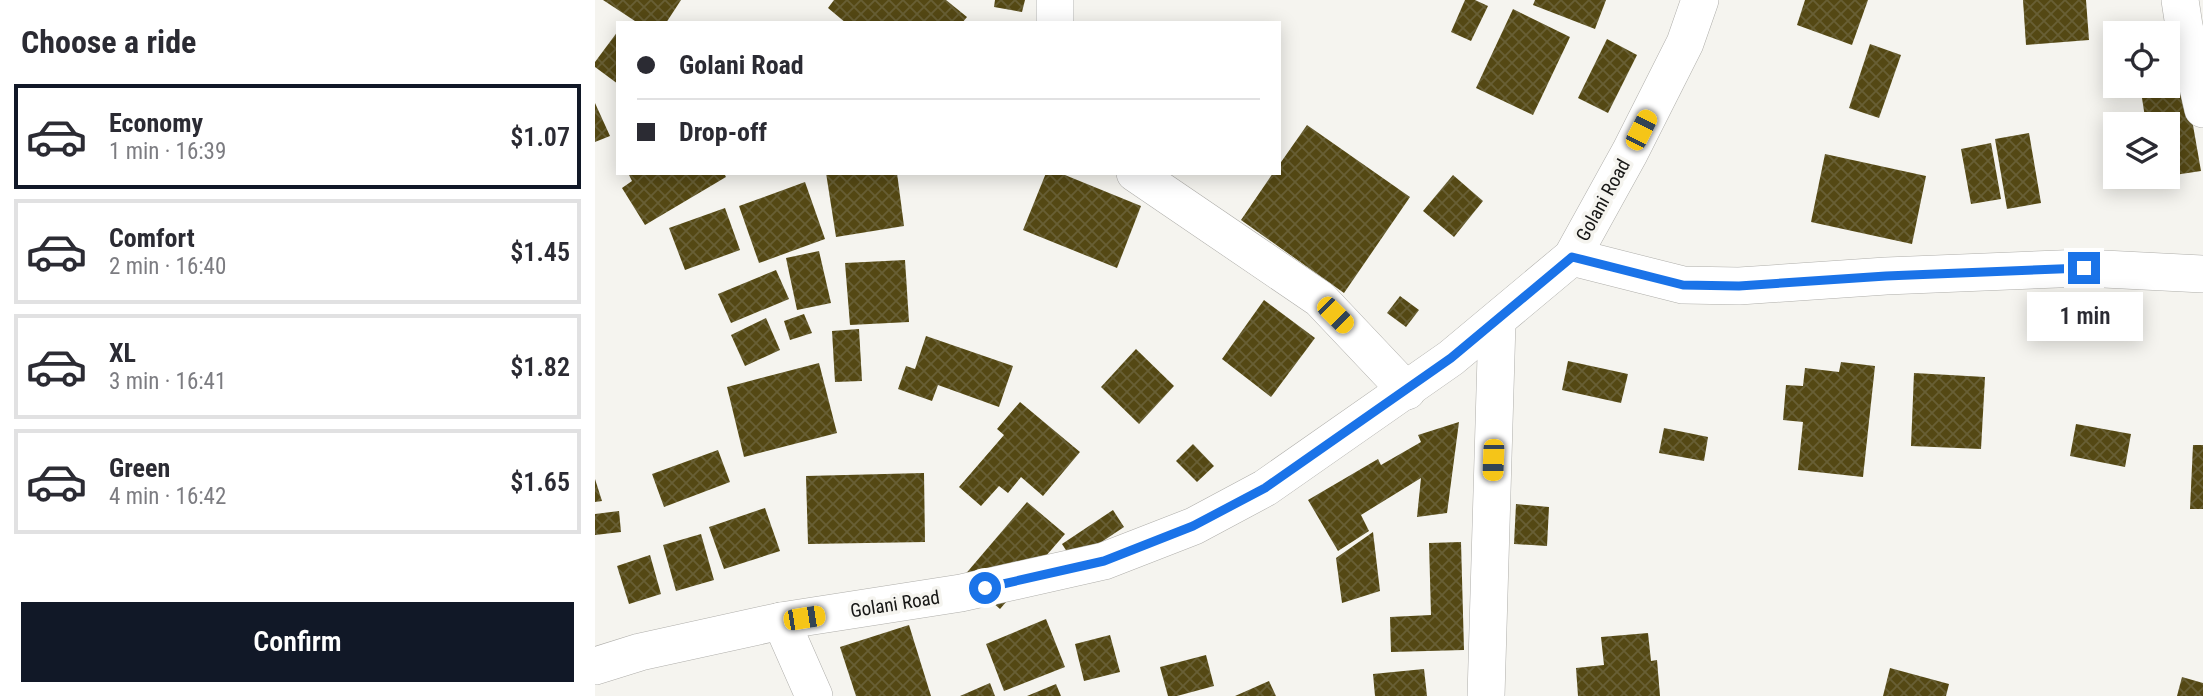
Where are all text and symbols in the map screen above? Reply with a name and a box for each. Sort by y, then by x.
map controls [2103,21,2180,189]
button: locate [2103,21,2180,98]
text: Choose a ride [21,23,196,61]
text: Golani Road [679,50,804,80]
icon: car [25,105,88,168]
car [1623,107,1660,153]
text: Economy [109,108,203,138]
button: layers [2103,112,2180,189]
text: Drop-off [679,117,767,147]
text: $1.07 [510,122,570,152]
text: 1 min · 16:39 [109,138,226,165]
street label: Golani Road [1571,155,1635,245]
icon: car [25,220,88,283]
text: Comfort [109,223,195,253]
text: $1.45 [510,237,570,267]
route end [2068,252,2100,284]
text: 2 min · 16:40 [109,253,226,280]
callout: 1 min [2026,292,2142,342]
car [1313,293,1358,337]
text: 1 min [2060,303,2110,330]
icon: car [25,335,88,398]
text: XL [109,338,136,368]
text: $1.82 [510,352,570,382]
text: 3 min · 16:41 [109,368,226,395]
car [1482,439,1505,481]
icon: car [25,450,88,513]
text: Green [109,453,170,483]
text: $1.65 [510,467,570,497]
text: 4 min · 16:42 [109,483,226,510]
route start [969,572,1001,604]
street label: Golani Road [849,586,941,622]
button: Confirm [21,602,574,682]
car [782,604,827,632]

